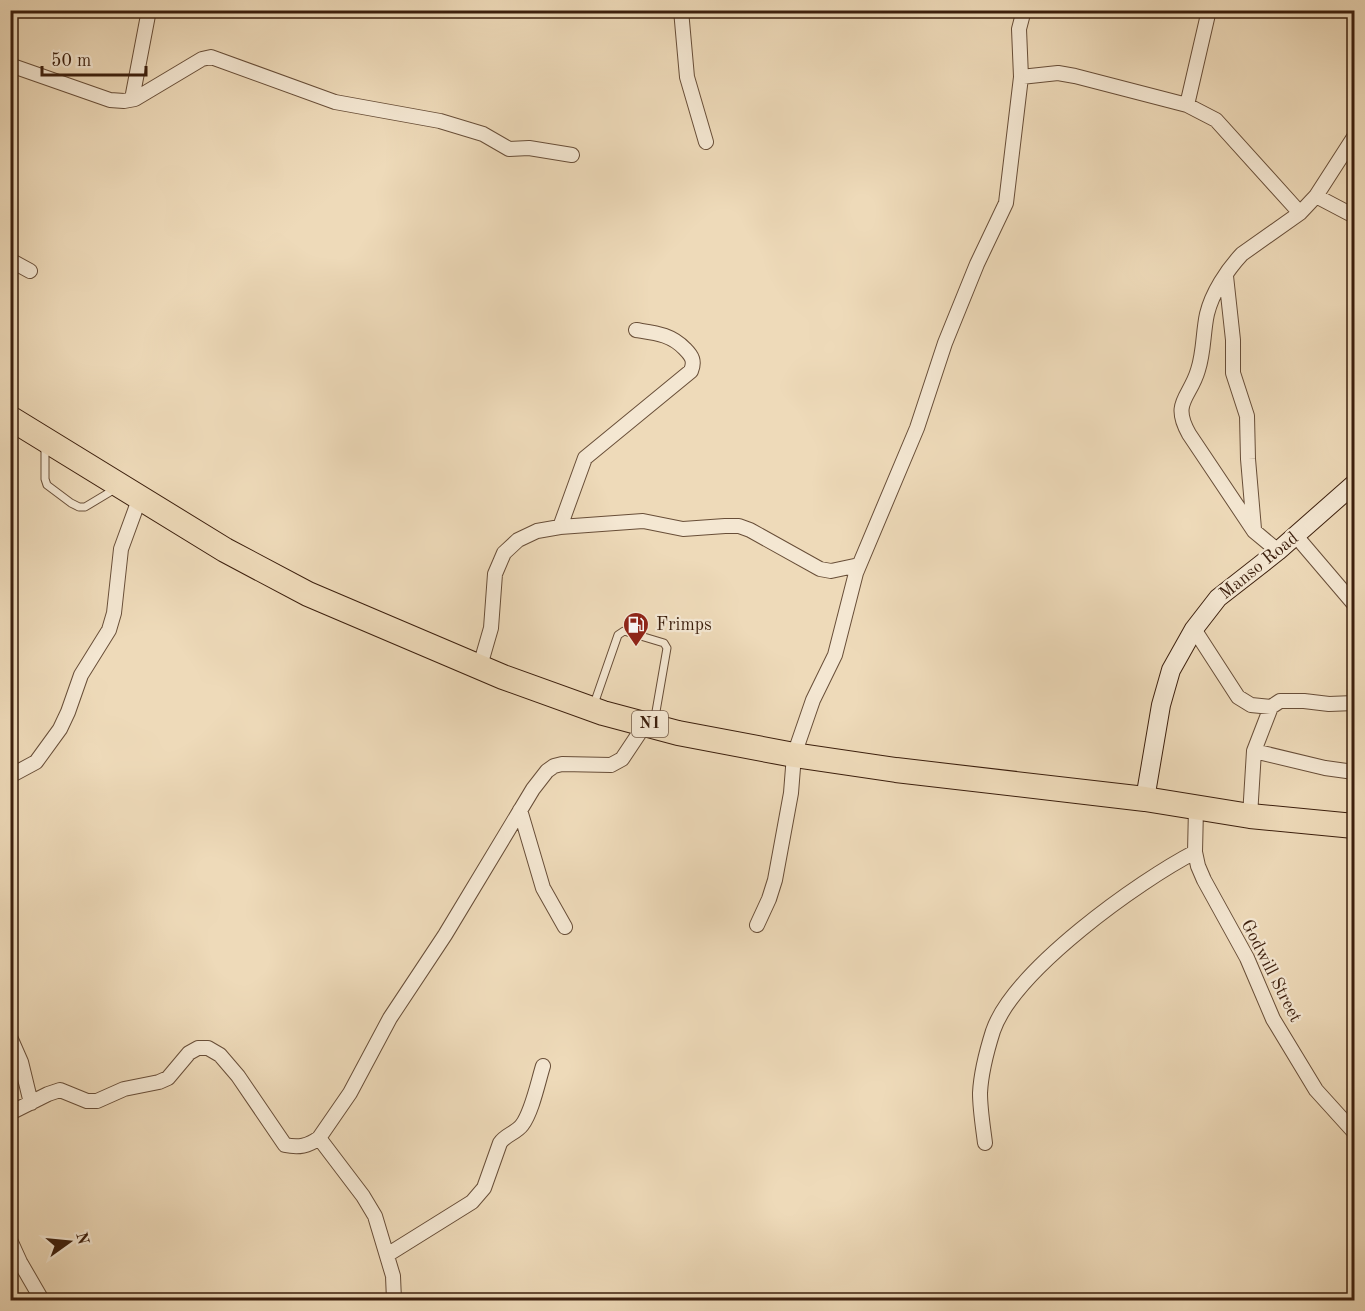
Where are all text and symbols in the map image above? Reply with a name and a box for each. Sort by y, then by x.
scale bar [42,39,146,77]
text: 50 m [51,52,91,70]
street label: Manso Road [1216,529,1302,603]
fuel station icon: Frimps [621,610,651,648]
place label: Frimps [656,616,712,634]
road number: N1 [632,711,668,737]
street label: Godwill Street [1237,917,1305,1025]
north arrow [39,1212,99,1272]
text: N [72,1231,91,1247]

